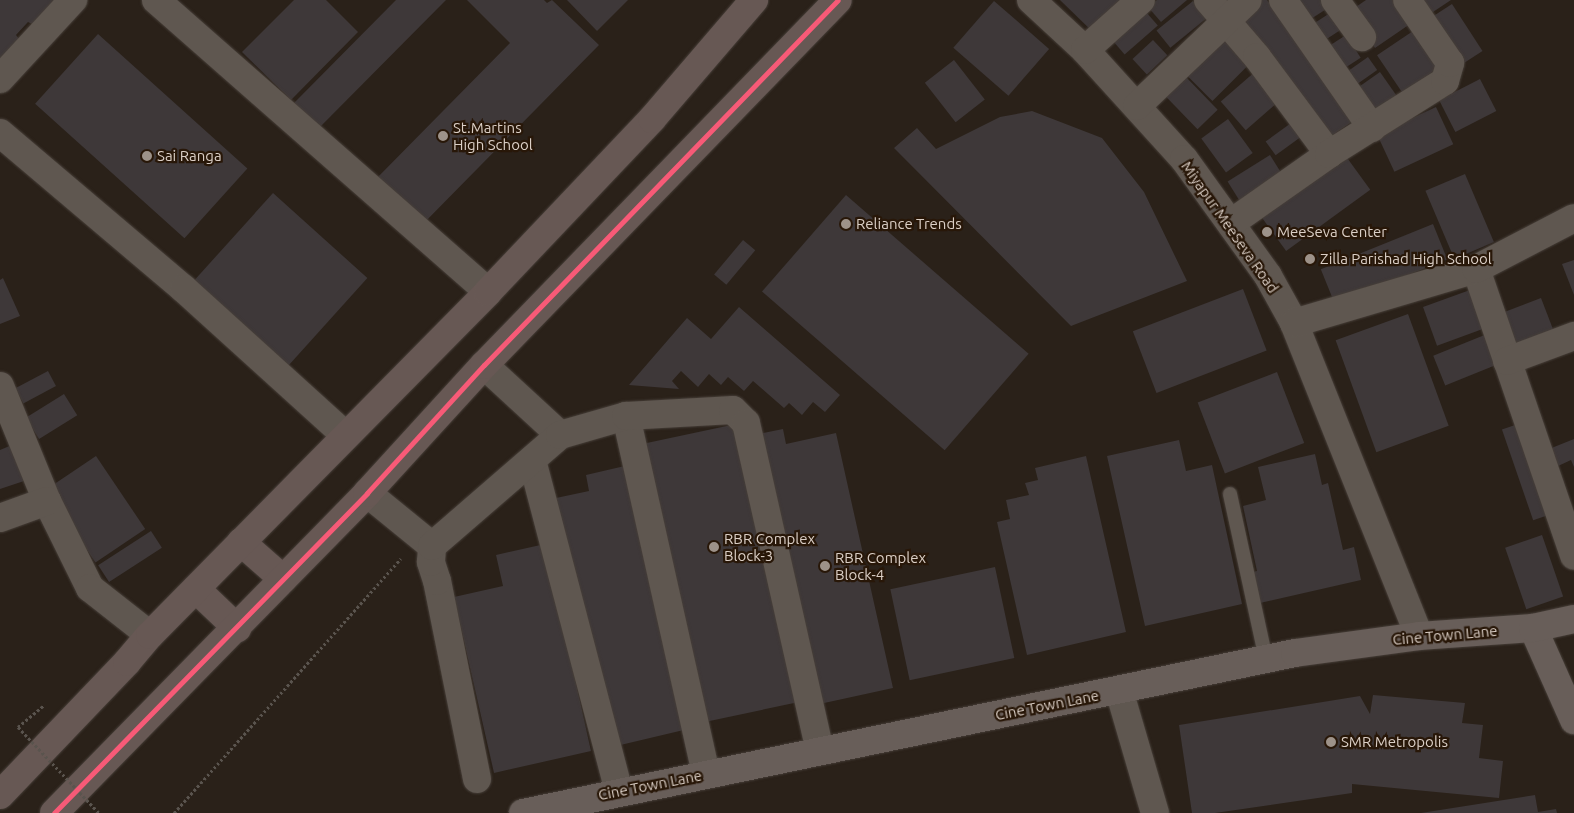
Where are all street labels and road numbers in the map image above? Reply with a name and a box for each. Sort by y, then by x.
street label: Miyapur MeeSeva Road [1178,158,1282,296]
street label: Cine Town Lane [1392,621,1498,649]
street label: Cine Town Lane [994,686,1100,724]
street label: Cine Town Lane [597,766,703,804]

